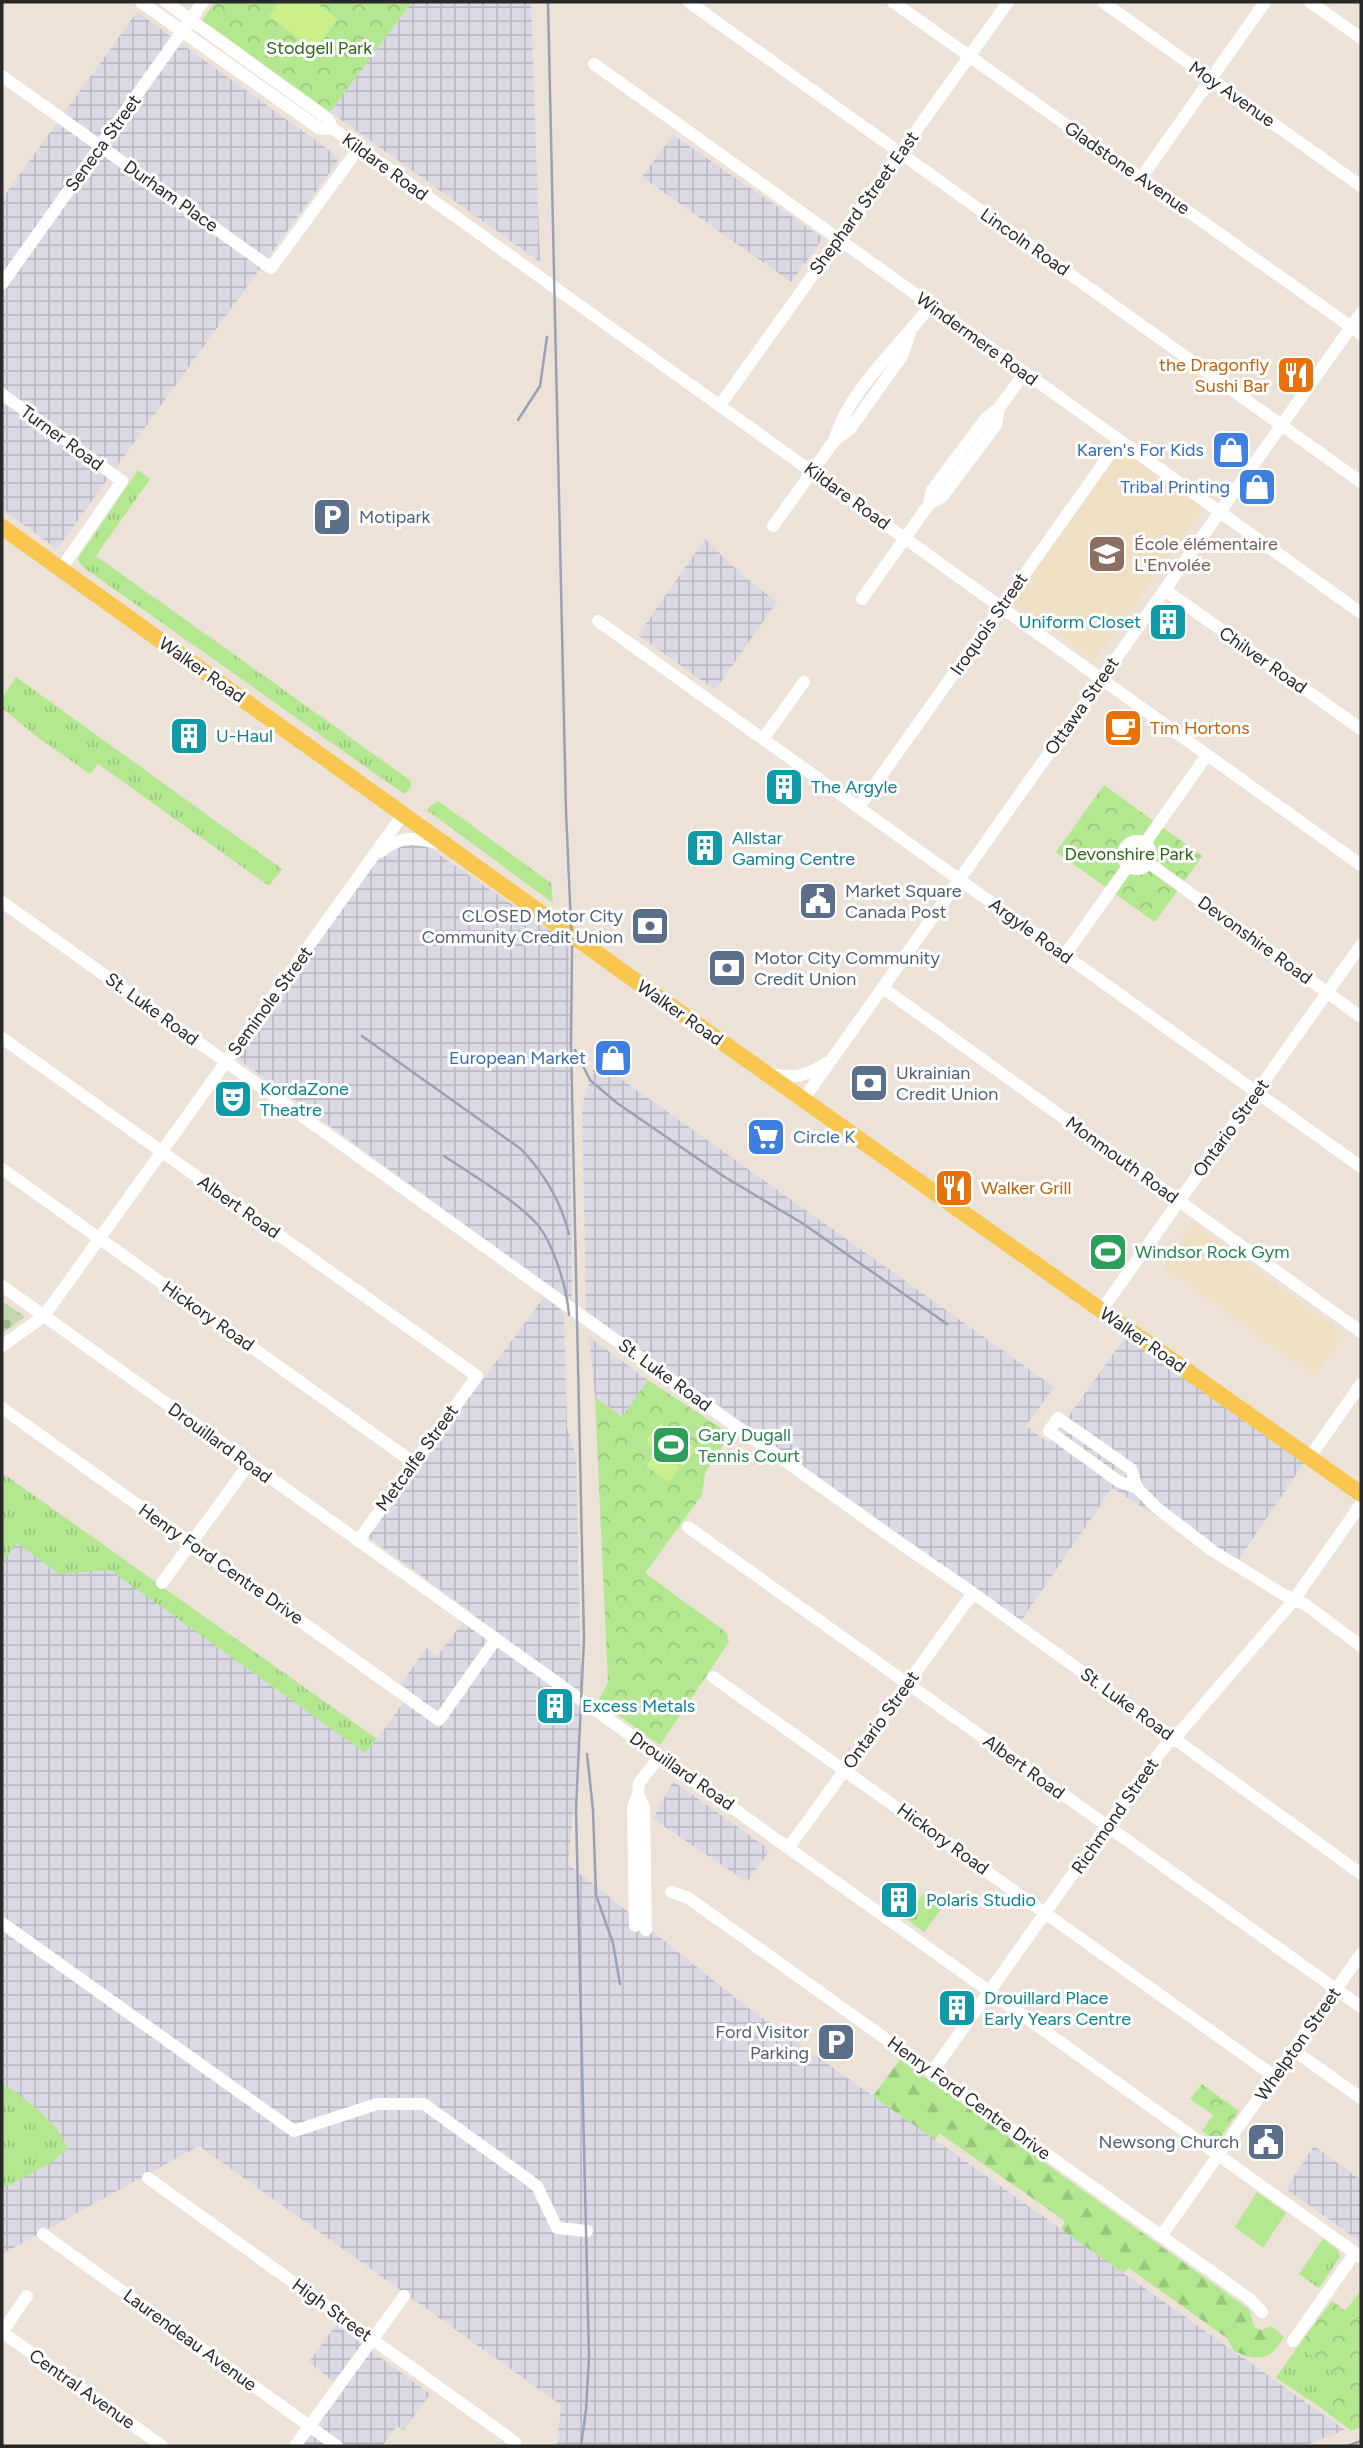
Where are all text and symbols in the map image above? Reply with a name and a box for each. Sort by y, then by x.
park label: Stodgell Park [266,37,372,59]
street label: Moy Avenue [1185,56,1279,132]
street label: Seneca Street [60,90,146,196]
street label: Gladstone Avenue [1060,116,1194,220]
street label: Shephard Street East [805,127,923,279]
street label: Kildare Road [338,129,432,205]
street label: Durham Place [119,155,223,237]
street label: Lincoln Road [976,203,1074,281]
street label: Windermere Road [912,288,1042,390]
place label: the Dragonfly Sushi Bar [1159,354,1270,397]
restaurant icon: the Dragonfly Sushi Bar [1275,354,1317,396]
street label: Turner Road [16,401,108,475]
shop icon: Karen's For Kids [1210,429,1252,471]
place label: Karen's For Kids [1077,439,1204,461]
street label: Kildare Road [800,458,894,534]
shop icon: Tribal Printing [1236,466,1278,508]
place label: Tribal Printing [1120,476,1230,498]
parking icon: Motipark [311,496,353,538]
place label: Motipark [359,506,431,528]
school or university icon: École élémentaire L'Envolée [1086,533,1128,575]
place label: École élémentaire L'Envolée [1134,533,1278,576]
street label: Iroquois Street [946,569,1032,679]
building icon: Uniform Closet [1147,601,1189,643]
place label: Uniform Closet [1019,611,1141,633]
street label: Chilver Road [1215,622,1311,698]
street label: Walker Road [155,632,249,708]
street label: Ottawa Street [1040,653,1124,759]
cafe icon: Tim Hortons [1102,707,1144,749]
building icon: U-Haul [168,715,210,757]
place label: Tim Hortons [1150,717,1250,739]
place label: U-Haul [216,725,273,747]
building icon: The Argyle [763,766,805,808]
place label: The Argyle [811,776,898,798]
building icon: Allstar Gaming Centre [684,827,726,869]
place label: Allstar Gaming Centre [732,827,855,870]
park label: Devonshire Park [1065,843,1194,865]
public building icon: Market Square Canada Post [797,880,839,922]
place label: Market Square Canada Post [845,880,962,923]
street label: Devonshire Road [1194,891,1316,989]
street label: Argyle Road [985,893,1077,969]
place label: CLOSED Motor City Community Credit Union [422,905,624,948]
bank icon: CLOSED Motor City Community Credit Union [629,905,671,947]
street label: Seminole Street [223,942,317,1060]
bank icon: Motor City Community Credit Union [706,947,748,989]
place label: Motor City Community Credit Union [754,947,940,990]
street label: St. Luke Road [101,968,203,1050]
street label: Walker Road [633,975,727,1051]
shop icon: European Market [592,1037,634,1079]
place label: European Market [449,1047,586,1069]
bank icon: Ukrainian Credit Union [848,1062,890,1104]
place label: Ukrainian Credit Union [896,1062,998,1105]
street label: Ontario Street [1188,1075,1274,1181]
theatre icon: KordaZone Theatre [212,1078,254,1120]
place label: KordaZone Theatre [260,1078,349,1121]
street label: Monmouth Road [1061,1112,1183,1208]
supermarket icon: Circle K [745,1116,787,1158]
place label: Circle K [793,1126,855,1148]
restaurant icon: Walker Grill [933,1167,975,1209]
street label: Albert Road [194,1171,284,1243]
place label: Walker Grill [981,1177,1071,1199]
sports icon: Windsor Rock Gym [1087,1231,1129,1273]
place label: Windsor Rock Gym [1135,1241,1290,1263]
street label: Hickory Road [158,1276,258,1356]
street label: Walker Road [1096,1302,1190,1378]
street label: St. Luke Road [614,1334,716,1416]
street label: Drouillard Road [164,1398,276,1488]
street label: Metcalfe Street [371,1400,463,1515]
sports icon: Gary Dugall Tennis Court [650,1424,692,1466]
place label: Gary Dugall Tennis Court [698,1424,800,1467]
street label: Henry Ford Centre Drive [134,1499,308,1629]
street label: St. Luke Road [1076,1663,1178,1745]
street label: Ontario Street [838,1667,924,1773]
building icon: Excess Metals [534,1685,576,1727]
place label: Excess Metals [582,1695,695,1717]
street label: Drouillard Road [625,1727,739,1815]
street label: Albert Road [979,1730,1069,1804]
street label: Richmond Street [1067,1754,1163,1878]
street label: Hickory Road [893,1798,993,1880]
building icon: Polaris Studio [878,1879,920,1921]
place label: Polaris Studio [926,1889,1036,1911]
street label: Whelpton Street [1251,1983,1346,2105]
building icon: Drouillard Place Early Years Centre [936,1987,978,2029]
place label: Drouillard Place Early Years Centre [984,1987,1131,2030]
place label: Ford Visitor Parking [715,2021,809,2064]
parking icon: Ford Visitor Parking [815,2021,857,2063]
street label: Henry Ford Centre Drive [883,2031,1055,2165]
public building icon: Newsong Church [1245,2121,1287,2163]
place label: Newsong Church [1099,2131,1239,2153]
street label: High Street [288,2274,376,2346]
street label: Laurendeau Avenue [119,2284,261,2396]
street label: Central Avenue [25,2344,139,2434]

